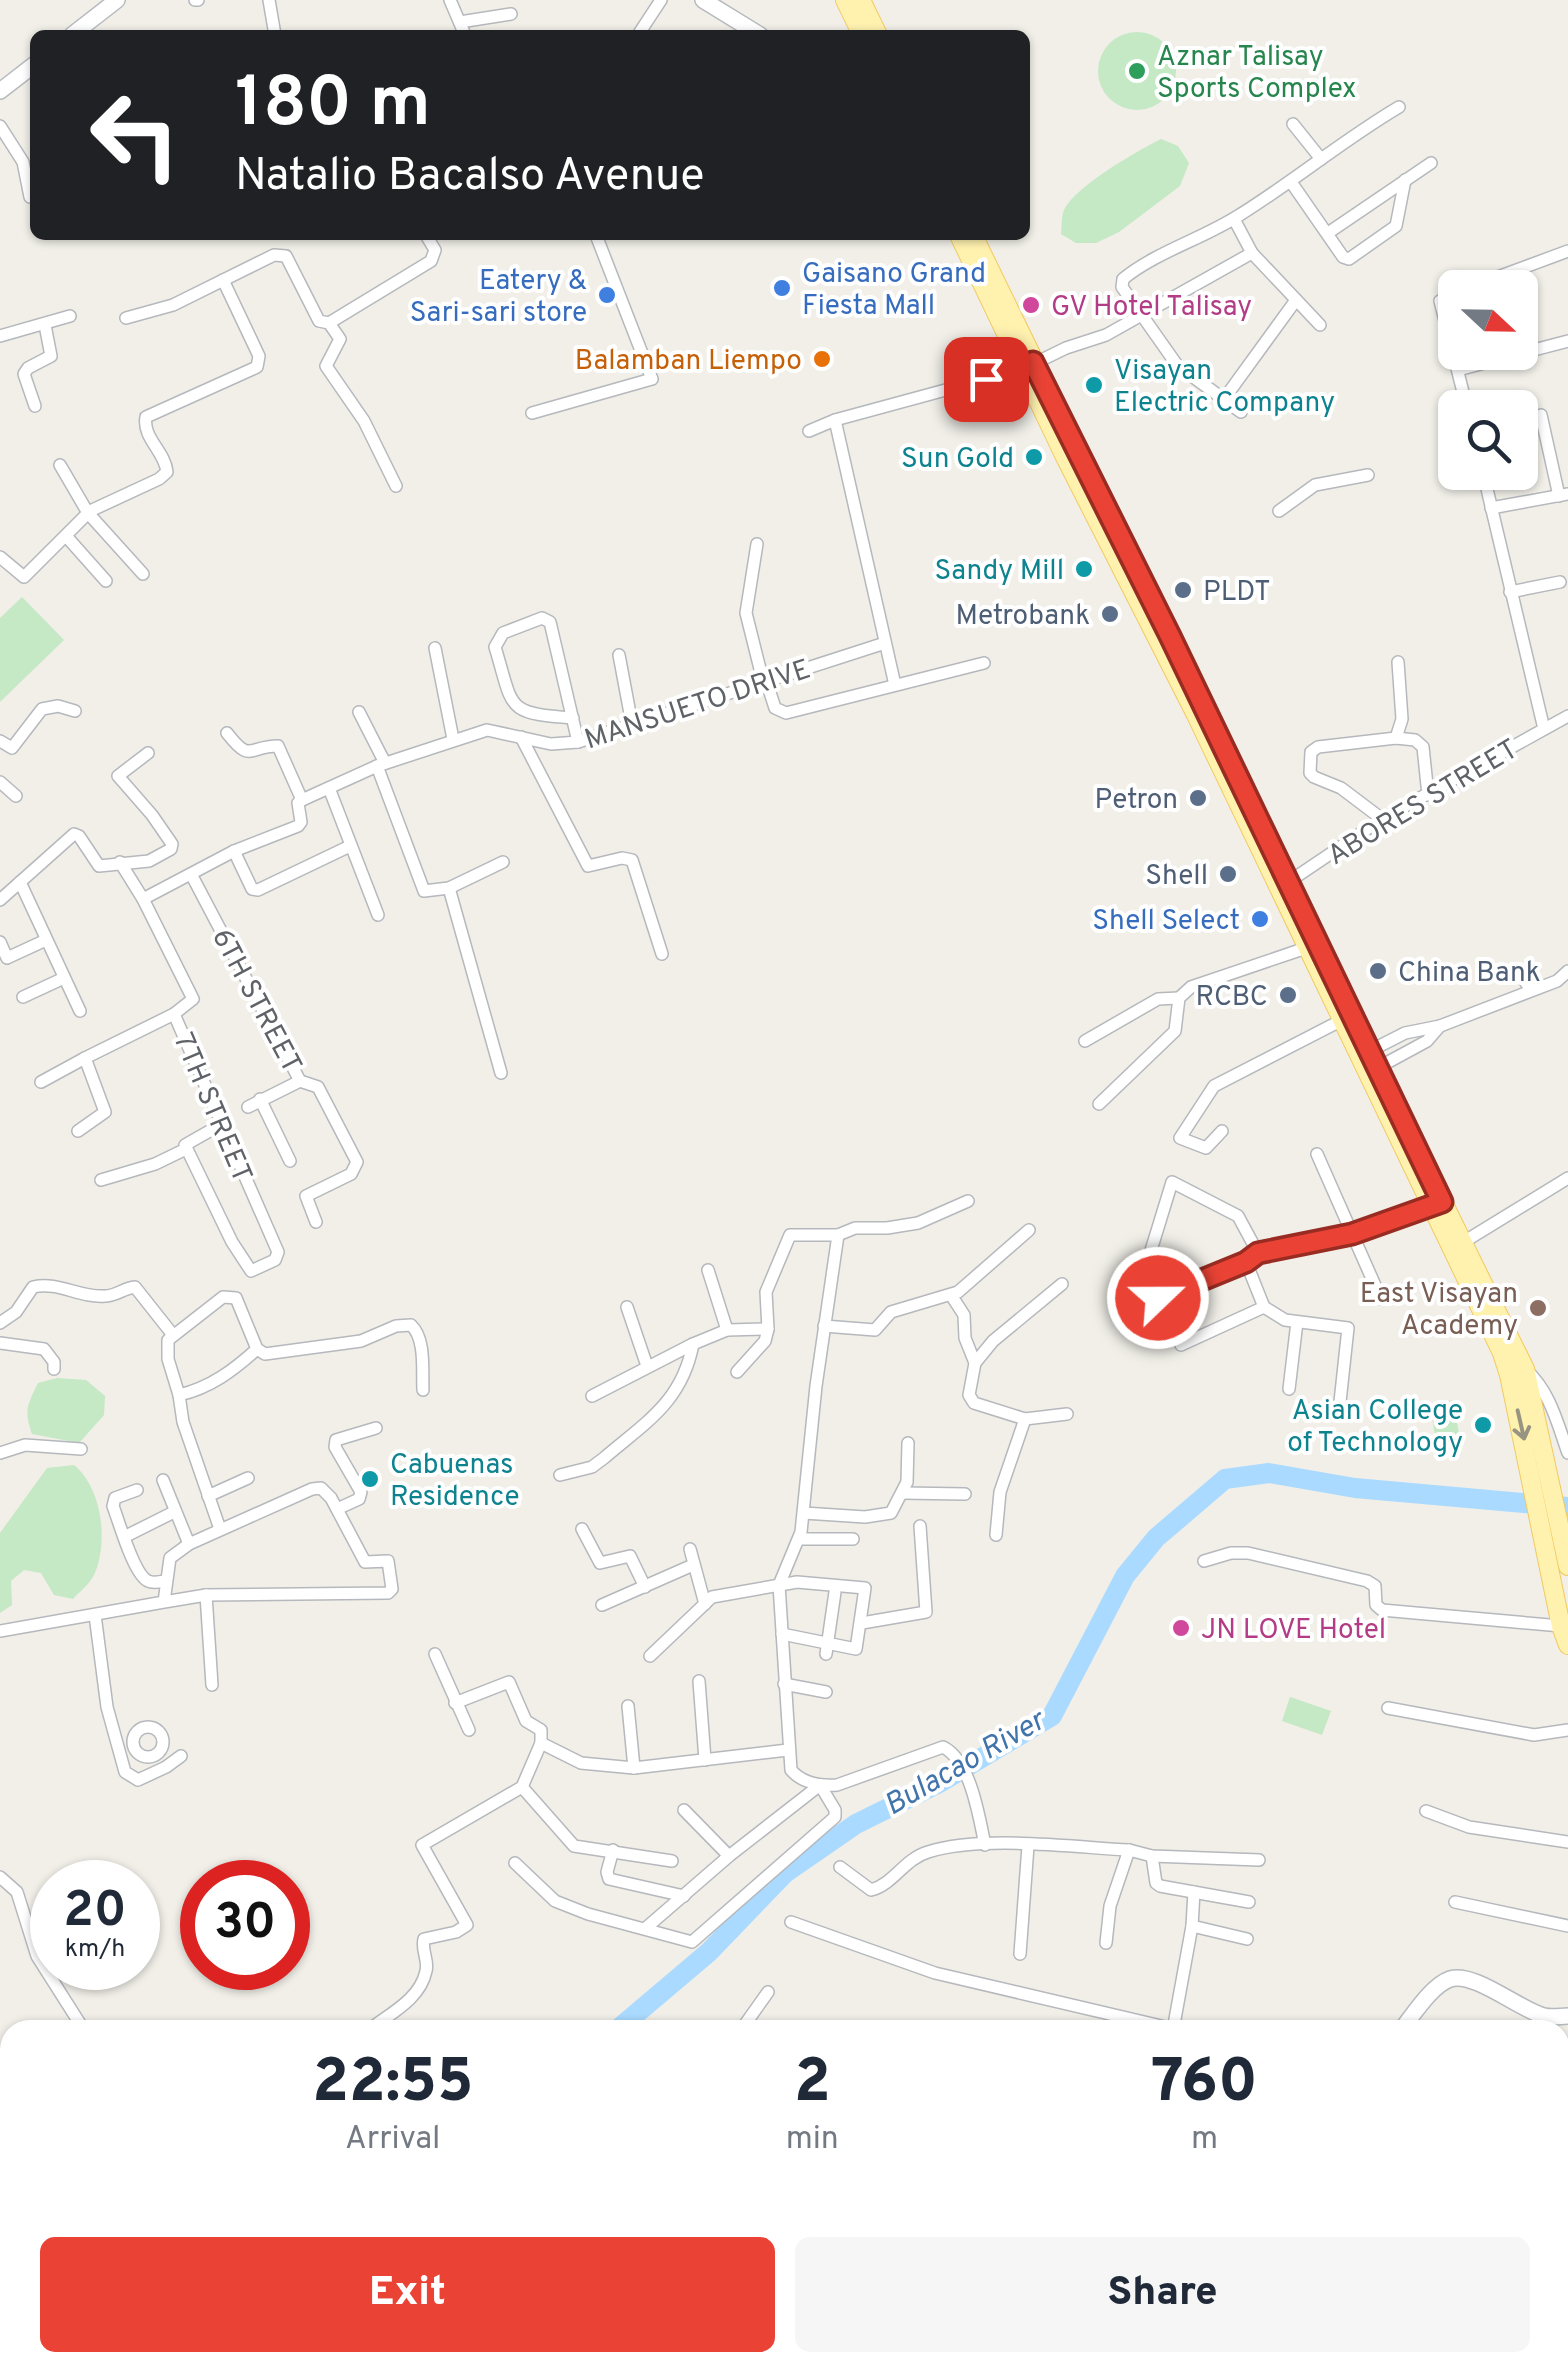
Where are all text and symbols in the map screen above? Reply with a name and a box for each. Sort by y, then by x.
place label: Aznar Talisay Sports Complex [1157,40,1357,108]
marker: Aznar Talisay Sports Complex [1126,60,1148,82]
text: 180 m [235,62,431,151]
icon: left [70,70,200,200]
text: Natalio Bacalso Avenue [235,149,704,206]
place label: Gaisano Grand Fiesta Mall [802,257,986,325]
place label: Eatery & Sari-sari store [410,264,587,332]
north arrow [1438,270,1538,370]
map controls [1438,270,1538,490]
marker: Gaisano Grand Fiesta Mall [771,277,793,299]
marker: Eatery & Sari-sari store [596,284,618,306]
place label: GV Hotel Talisay [1051,290,1252,326]
marker: GV Hotel Talisay [1020,294,1042,316]
pin [944,337,1029,422]
place label: Balamban Liempo [575,344,802,380]
marker: Balamban Liempo [811,348,833,370]
icon: arrive [959,352,1014,407]
place label: Visayan Electric Company [1114,354,1335,422]
marker: Visayan Electric Company [1083,374,1105,396]
button: search [1438,390,1538,490]
place label: Sun Gold [901,442,1014,478]
marker: Sun Gold [1023,446,1045,468]
place label: Sandy Mill [935,554,1064,590]
marker: Sandy Mill [1073,558,1095,580]
place label: PLDT [1203,575,1270,611]
marker: PLDT [1172,579,1194,601]
place label: Metrobank [956,599,1090,635]
marker: Metrobank [1099,603,1121,625]
street label: MANSUETO DRIVE [581,652,815,759]
street label: ABORES STREET [1322,732,1526,875]
place label: Petron [1095,783,1178,819]
marker: Petron [1187,787,1209,809]
place label: Shell [1145,859,1208,895]
marker: Shell [1217,863,1239,885]
place label: Shell Select [1092,904,1240,940]
marker: Shell Select [1249,908,1271,930]
street label: 6TH STREET [202,923,308,1080]
place label: China Bank [1398,956,1541,992]
marker: China Bank [1367,960,1389,982]
place label: RCBC [1196,980,1268,1016]
marker: RCBC [1277,984,1299,1006]
street label: 7TH STREET [164,1028,259,1188]
position arrow [1106,1246,1210,1350]
place label: East Visayan Academy [1360,1277,1518,1345]
marker: East Visayan Academy [1527,1297,1549,1319]
place label: Asian College of Technology [1287,1394,1463,1462]
one-way arrow [1512,1408,1531,1440]
marker: Asian College of Technology [1472,1414,1494,1436]
place label: Cabuenas Residence [390,1448,520,1516]
marker: Cabuenas Residence [359,1468,381,1490]
place label: JN LOVE Hotel [1201,1613,1386,1649]
marker: JN LOVE Hotel [1170,1617,1192,1639]
water label: Bulacao River [879,1702,1054,1825]
speed limit sign: 30 [180,1860,310,1990]
text: 20 [63,1881,127,1944]
text: km/h [65,1934,125,1966]
text: 22:55 [312,2047,473,2123]
text: 2 [794,2047,831,2123]
text: 760 [1151,2047,1258,2123]
text: Arrival [345,2120,441,2160]
text: min [786,2120,839,2160]
text: m [1191,2120,1218,2160]
button: Exit [40,2237,775,2352]
button: Share [795,2237,1530,2352]

